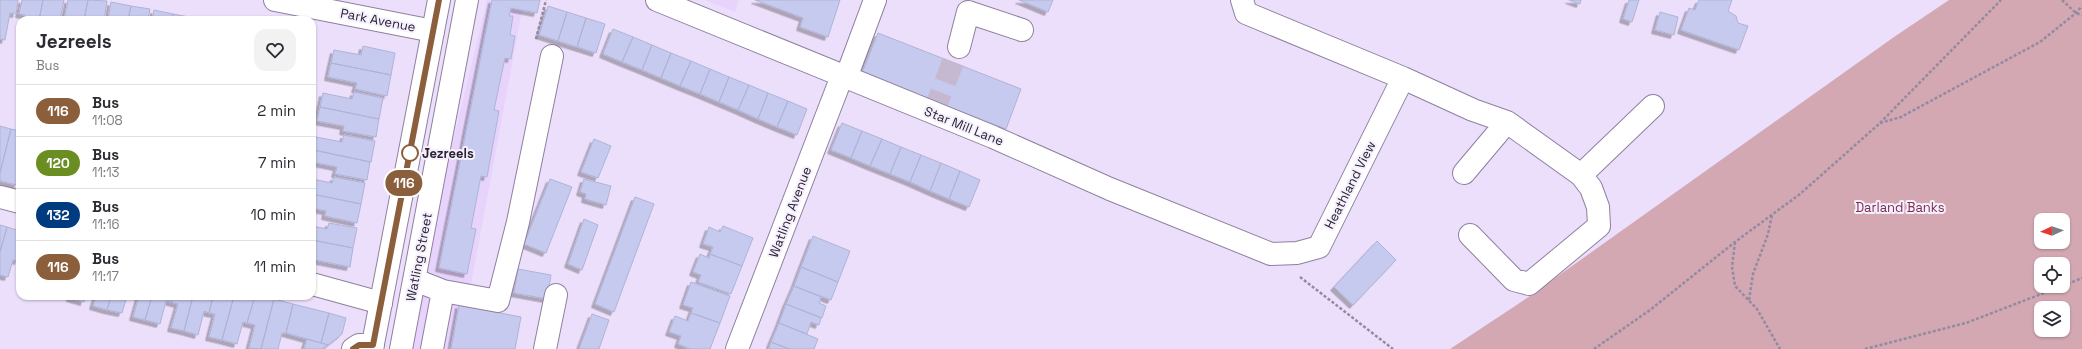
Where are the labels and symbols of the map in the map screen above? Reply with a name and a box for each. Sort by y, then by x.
street label: Park Avenue [339,4,417,36]
street label: Star Mill Lane [922,102,1006,150]
street label: Heathland View [1320,138,1380,232]
marker: Jezreels [401,144,419,162]
place label: Jezreels [422,145,474,162]
street label: Watling Avenue [765,164,815,260]
line badge: 116 [381,170,427,196]
park label: Darland Banks [1855,199,1945,216]
street label: Watling Street [402,211,436,303]
north arrow [2034,213,2070,249]

